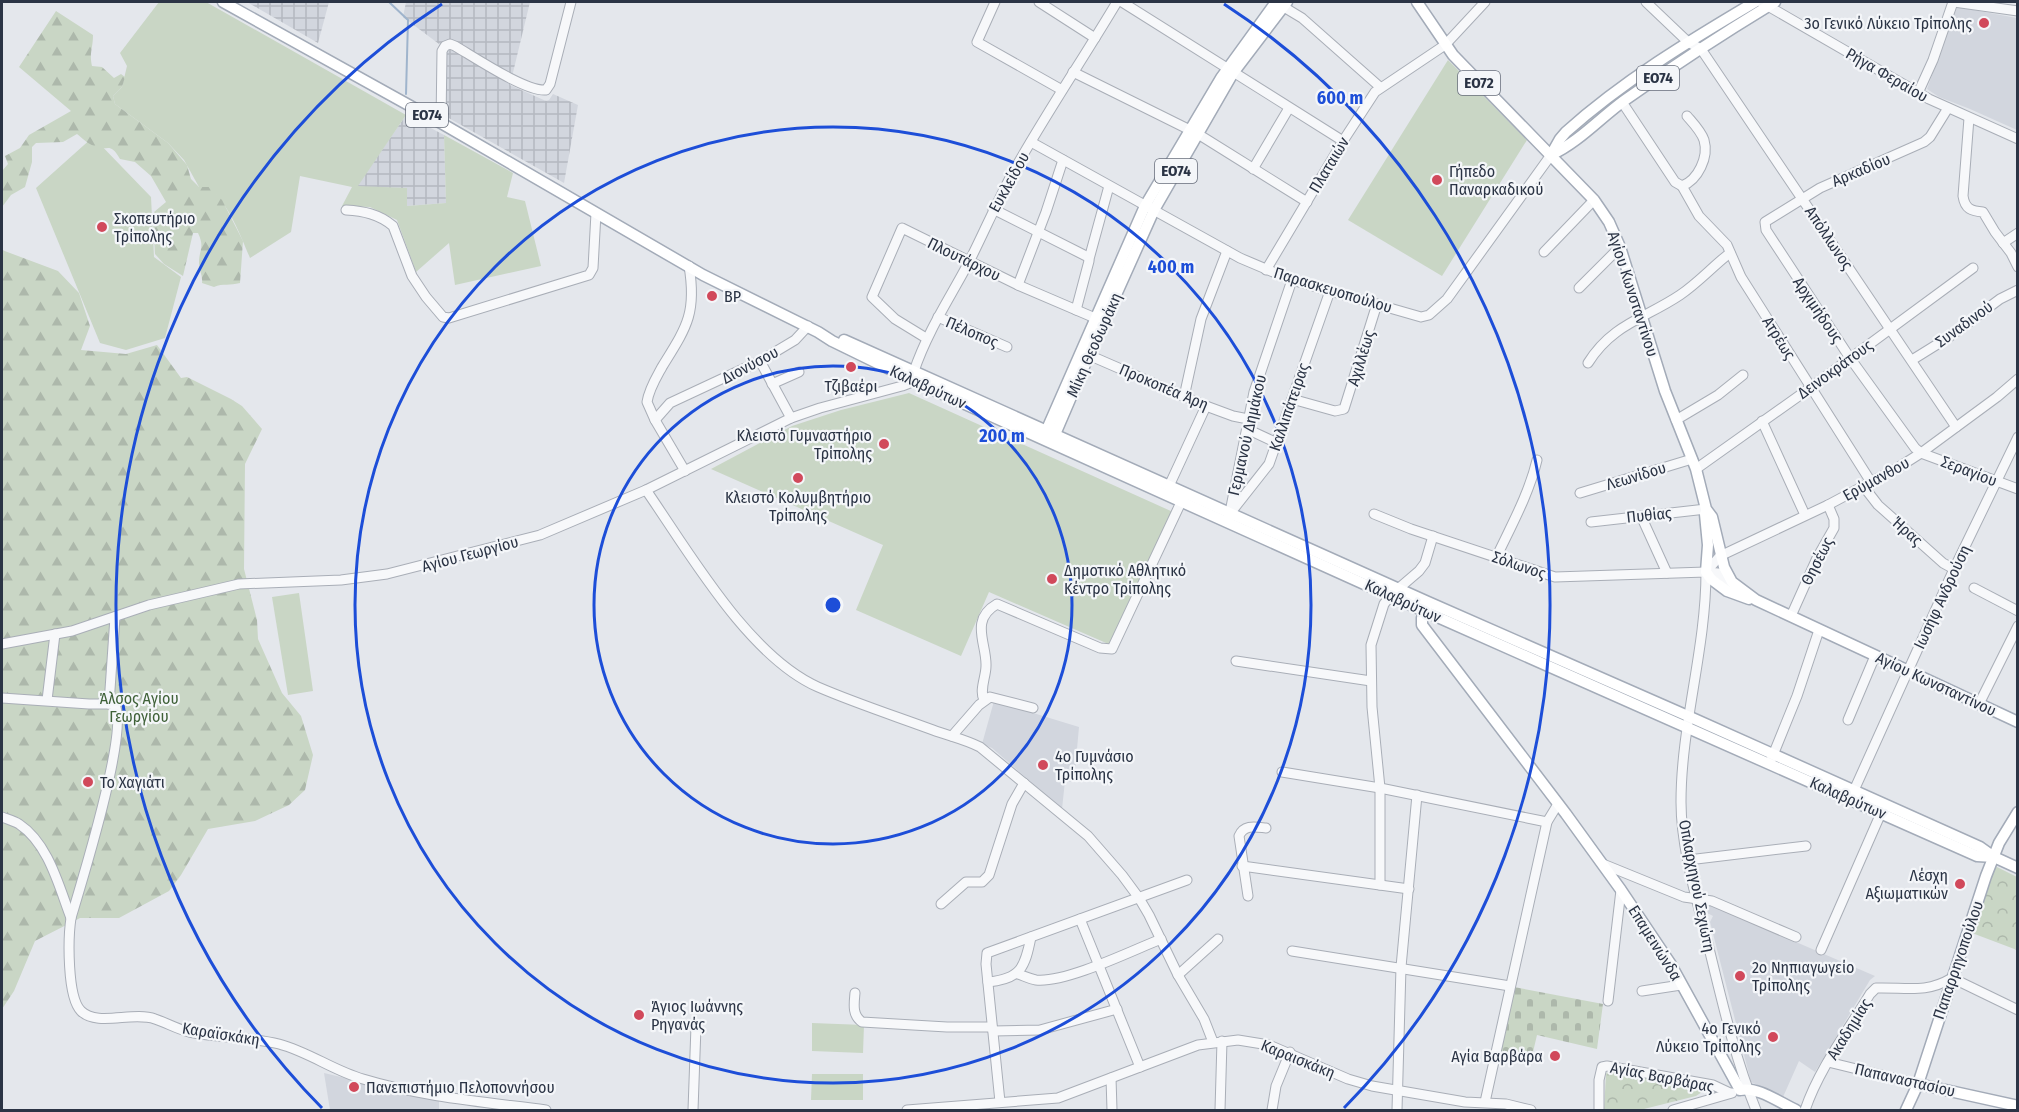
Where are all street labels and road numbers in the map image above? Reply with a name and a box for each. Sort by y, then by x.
street label: Ρήγα Φεραίου [1843,44,1931,106]
road number: ΕΟ74 [1637,66,1679,90]
road number: ΕΟ72 [1458,71,1500,95]
road number: ΕΟ74 [406,103,448,127]
street label: Πλαταιών [1305,134,1353,196]
street label: Ευκλείδου [985,149,1033,215]
street label: Αρκαδίου [1829,149,1893,191]
road number: ΕΟ74 [1155,159,1197,183]
street label: Απόλλωνος [1801,203,1857,273]
street label: Αγίου Κωνσταντίνου [1604,229,1662,359]
street label: Πλουτάρχου [924,233,1004,285]
street label: Παρασκευοπούλου [1272,263,1394,317]
street label: Αρχιμήδους [1789,273,1847,347]
street label: Μίκη Θεοδωράκη [1062,290,1126,400]
street label: Συναδινού [1932,297,1996,351]
street label: Πέλοπος [943,312,1001,352]
street label: Ατρέως [1758,313,1800,363]
street label: Αχιλλέως [1344,327,1379,388]
street label: Δεινοκράτους [1794,335,1876,403]
street label: Διονύσου [718,342,782,388]
street label: Προκοπέα Άρη [1116,360,1212,414]
street label: Καλλιπάτειρας [1265,360,1313,454]
street label: Καλαβρύτων [887,361,969,413]
street label: Γερμανού Δημάκου [1224,373,1270,497]
street label: Σεραγίου [1938,452,2000,490]
street label: Ερύμανθου [1839,453,1913,505]
street label: Λεωνίδου [1604,458,1668,494]
street label: Πυθίας [1625,503,1673,527]
street label: Ήρας [1888,512,1926,550]
street label: Αγίου Γεωργίου [420,532,520,576]
street label: Θησέως [1797,534,1837,588]
street label: Ιωσήφ Ανδρούση [1910,542,1974,652]
street label: Σόλωνος [1490,547,1548,583]
street label: Καλαβρύτων [1362,575,1444,627]
street label: Αγίου Κωνσταντίνου [1873,648,1999,720]
street label: Καλαβρύτων [1807,773,1889,823]
street label: Οπλαρχηγού Σεχιώτη [1675,818,1719,954]
street label: Παπαρρηγοπούλου [1929,898,1987,1022]
street label: Επαμεινώνδα [1624,902,1686,984]
street label: Ακαδημίας [1823,995,1875,1063]
street label: Καραϊσκάκη [181,1018,261,1050]
street label: Καραισκάκη [1258,1036,1338,1082]
street label: Αγίας Βαρβάρας [1609,1058,1716,1096]
street label: Παπαναστασίου [1853,1059,1957,1101]

